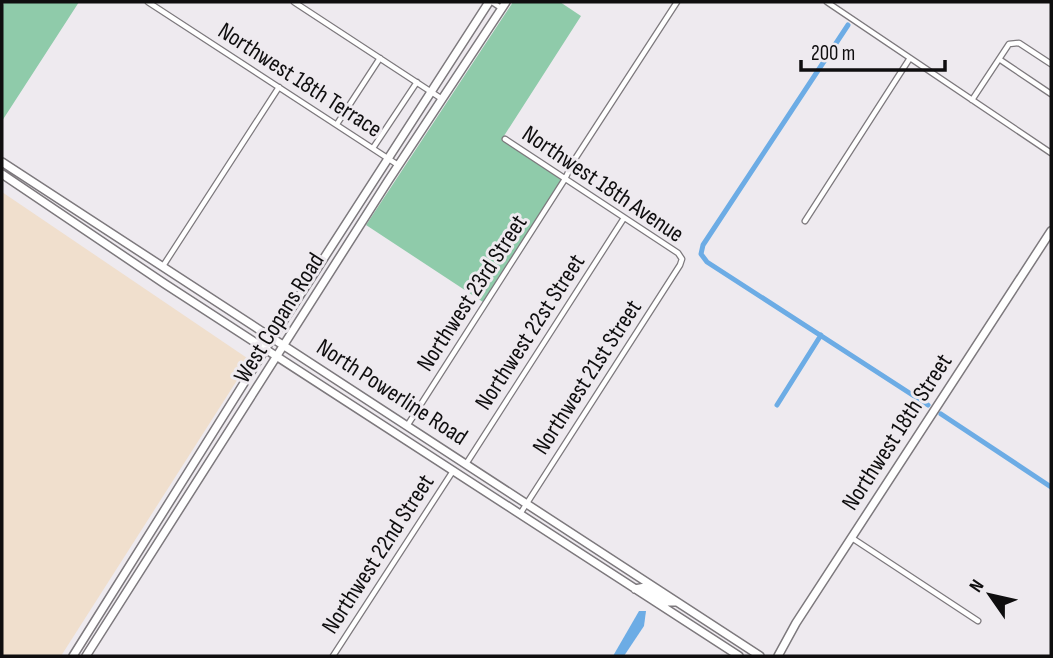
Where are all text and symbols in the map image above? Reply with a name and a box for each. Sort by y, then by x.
street label: Northwest 18th Terrace [213,16,387,144]
scale bar [801,28,944,72]
text: 200 m [811,41,855,66]
street label: Northwest 18th Avenue [517,119,689,249]
street label: Northwest 23rd Street [411,209,533,377]
street label: West Copans Road [228,248,330,388]
street label: Northwest 22st Street [469,249,591,415]
street label: Northwest 21st Street [526,294,648,460]
street label: North Powerline Road [311,332,473,452]
street label: Northwest 18th Street [836,348,958,516]
street label: Northwest 22nd Street [316,469,440,639]
north arrow [955,560,1025,630]
text: N [965,576,990,597]

